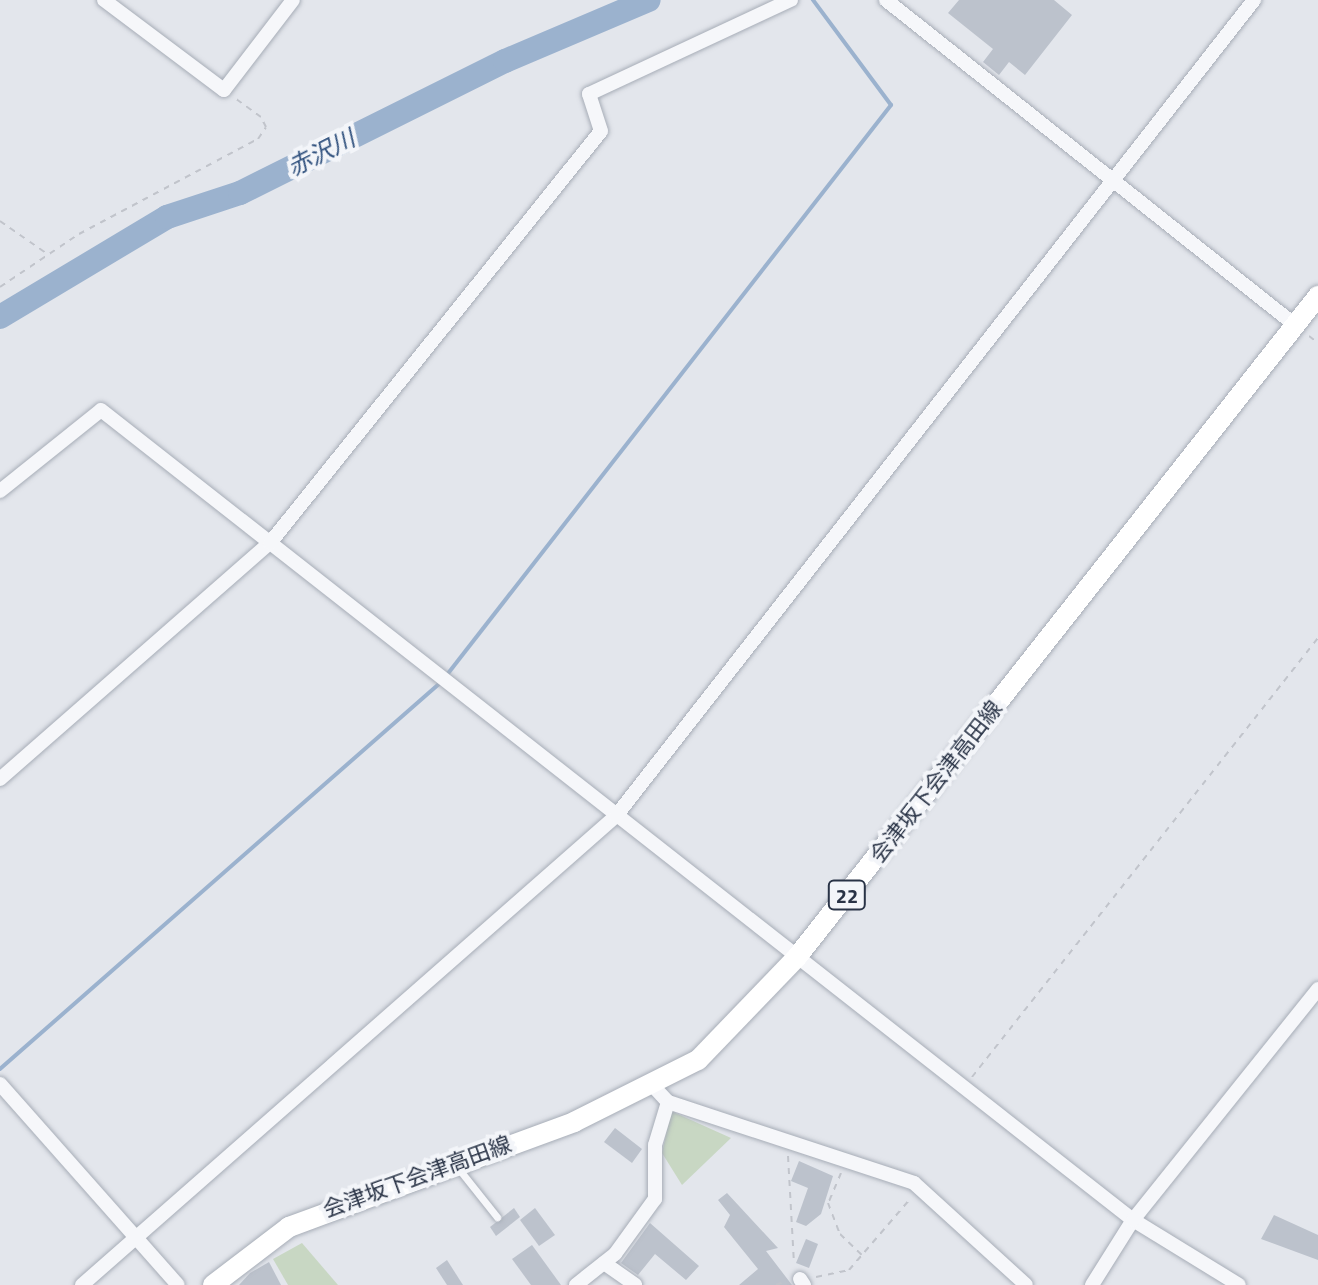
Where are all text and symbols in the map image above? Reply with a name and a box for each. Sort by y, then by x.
water label: 赤沢川 [282,124,360,182]
street label: 会津坂下会津高田線 [865,696,1007,868]
road number: 22 [827,879,867,911]
street label: 会津坂下会津高田線 [319,1131,515,1223]

